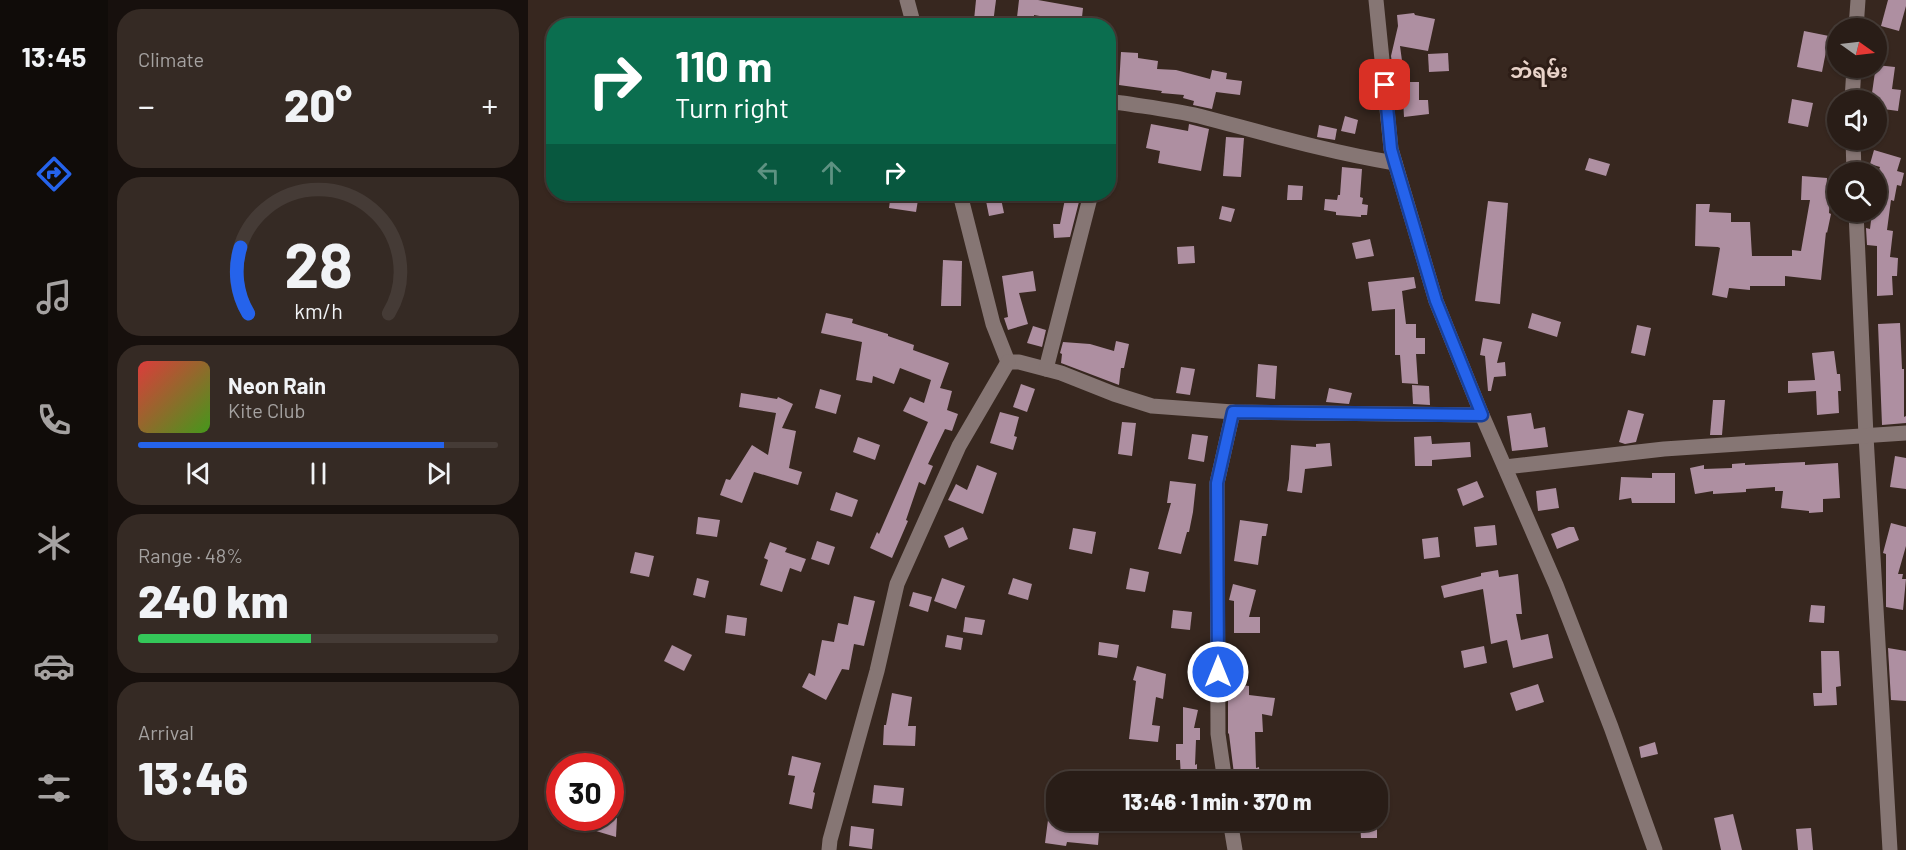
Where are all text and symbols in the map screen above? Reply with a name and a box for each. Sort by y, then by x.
north arrow [1827,18,1887,78]
map controls [1827,18,1887,222]
text: 13:45 [22,40,86,72]
text: 110 m [675,40,772,90]
icon: right [576,42,654,120]
text: Climate [138,47,204,71]
district label: ဘဲရမ်း [1510,58,1568,87]
pin [1359,59,1410,110]
icon: arrive [1368,68,1401,101]
text: 20° [284,77,352,131]
text: − [138,85,155,125]
text: + [482,85,498,125]
button: sound [1827,90,1887,150]
text: Turn right [675,91,789,123]
icon: directions [33,153,75,195]
icon: left [752,156,785,189]
icon: ahead [815,156,848,189]
icon: right [878,156,911,189]
button: search [1827,162,1887,222]
text: 28 [284,226,352,300]
icon: music [33,276,75,318]
text: km/h [294,298,342,323]
text: Neon Rain [228,372,326,398]
text: Kite Club [228,398,305,422]
icon: phone [33,399,75,441]
icon: previous [182,457,215,490]
icon: pause [302,457,335,490]
icon: next [422,457,455,490]
icon: climate [33,522,75,564]
text: Range · 48% [138,543,243,567]
text: 240 km [138,573,289,627]
position arrow [1186,640,1250,704]
icon: car [33,645,75,687]
text: Arrival [138,720,194,744]
text: 13:46 [138,750,248,804]
speed limit sign: 30 [546,753,624,831]
icon: filters [33,767,75,809]
text: 13:46 · 1 min · 370 m [1122,788,1312,814]

